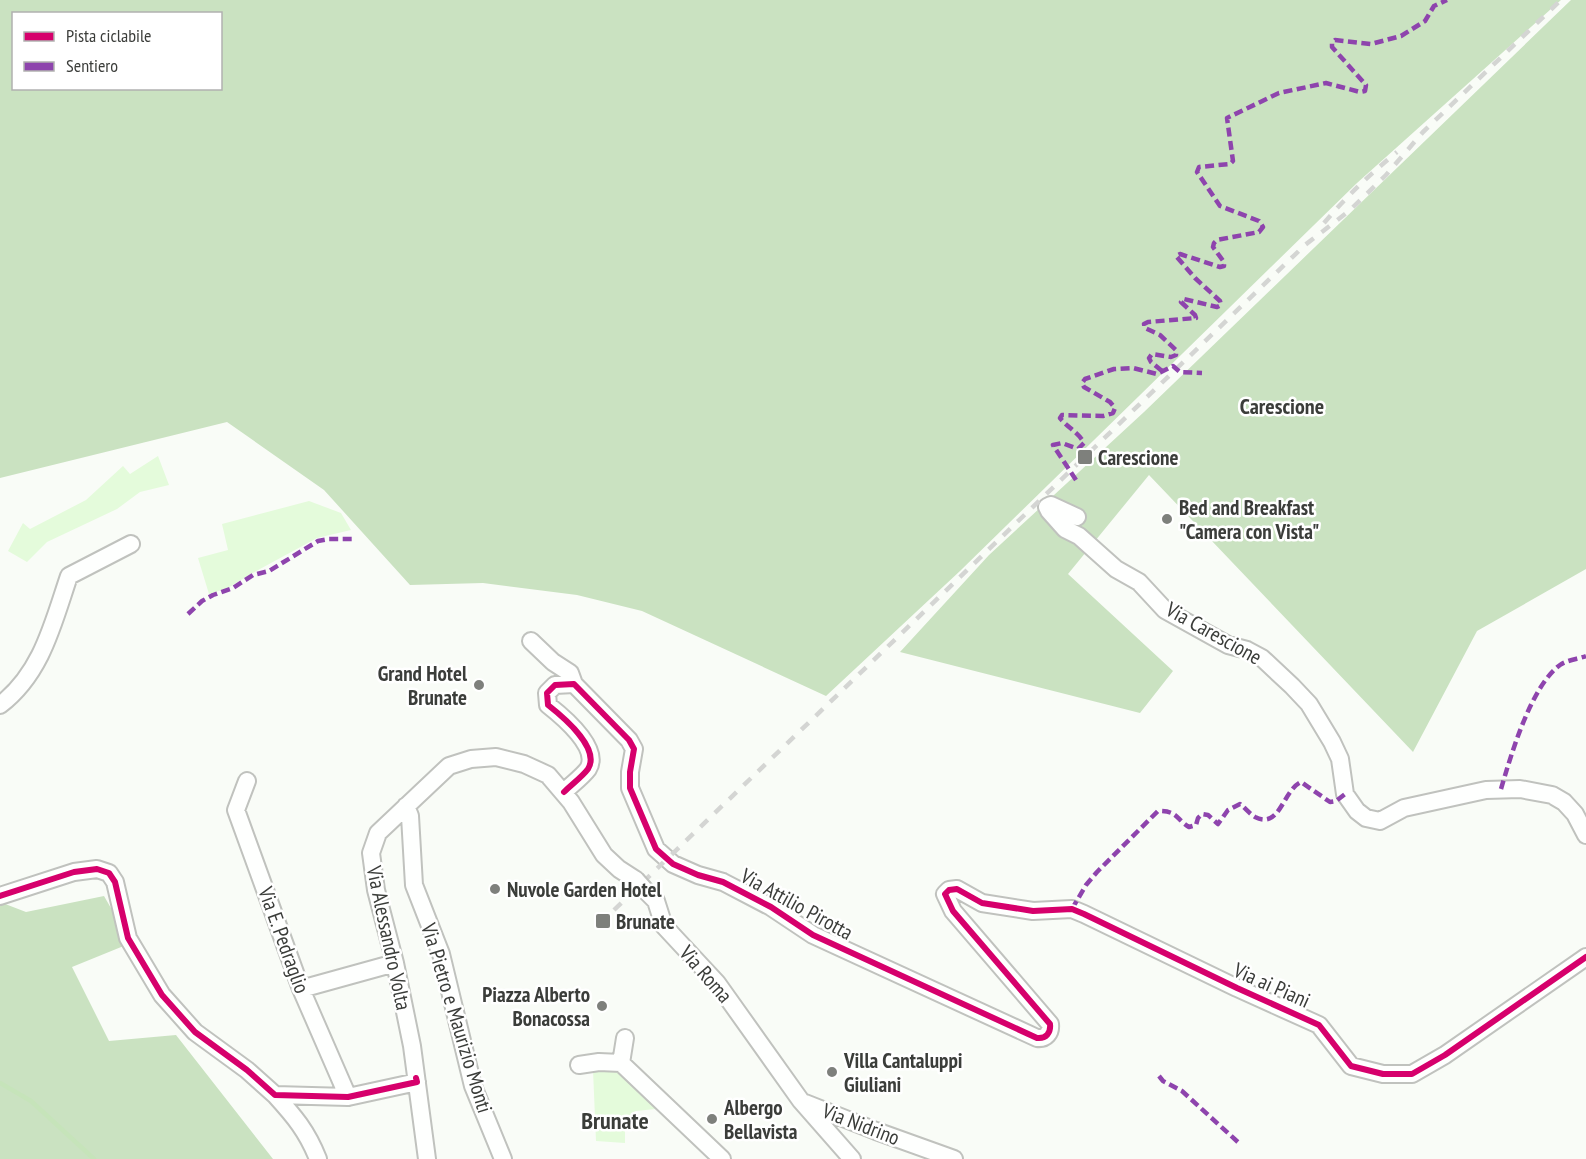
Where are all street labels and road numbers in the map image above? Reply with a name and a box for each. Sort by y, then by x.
street label: Via Carescione [1160,595,1267,670]
street label: Via Attilio Pirotta [735,862,858,946]
street label: Via Alessandro Volta [360,863,417,1013]
street label: Via E. Pedraglio [252,882,316,997]
street label: Via Pietro e Maurizio Monti [415,919,499,1116]
street label: Via Roma [673,939,738,1008]
street label: Via ai Piani [1229,956,1314,1014]
street label: Via Nidrino [818,1097,904,1151]

